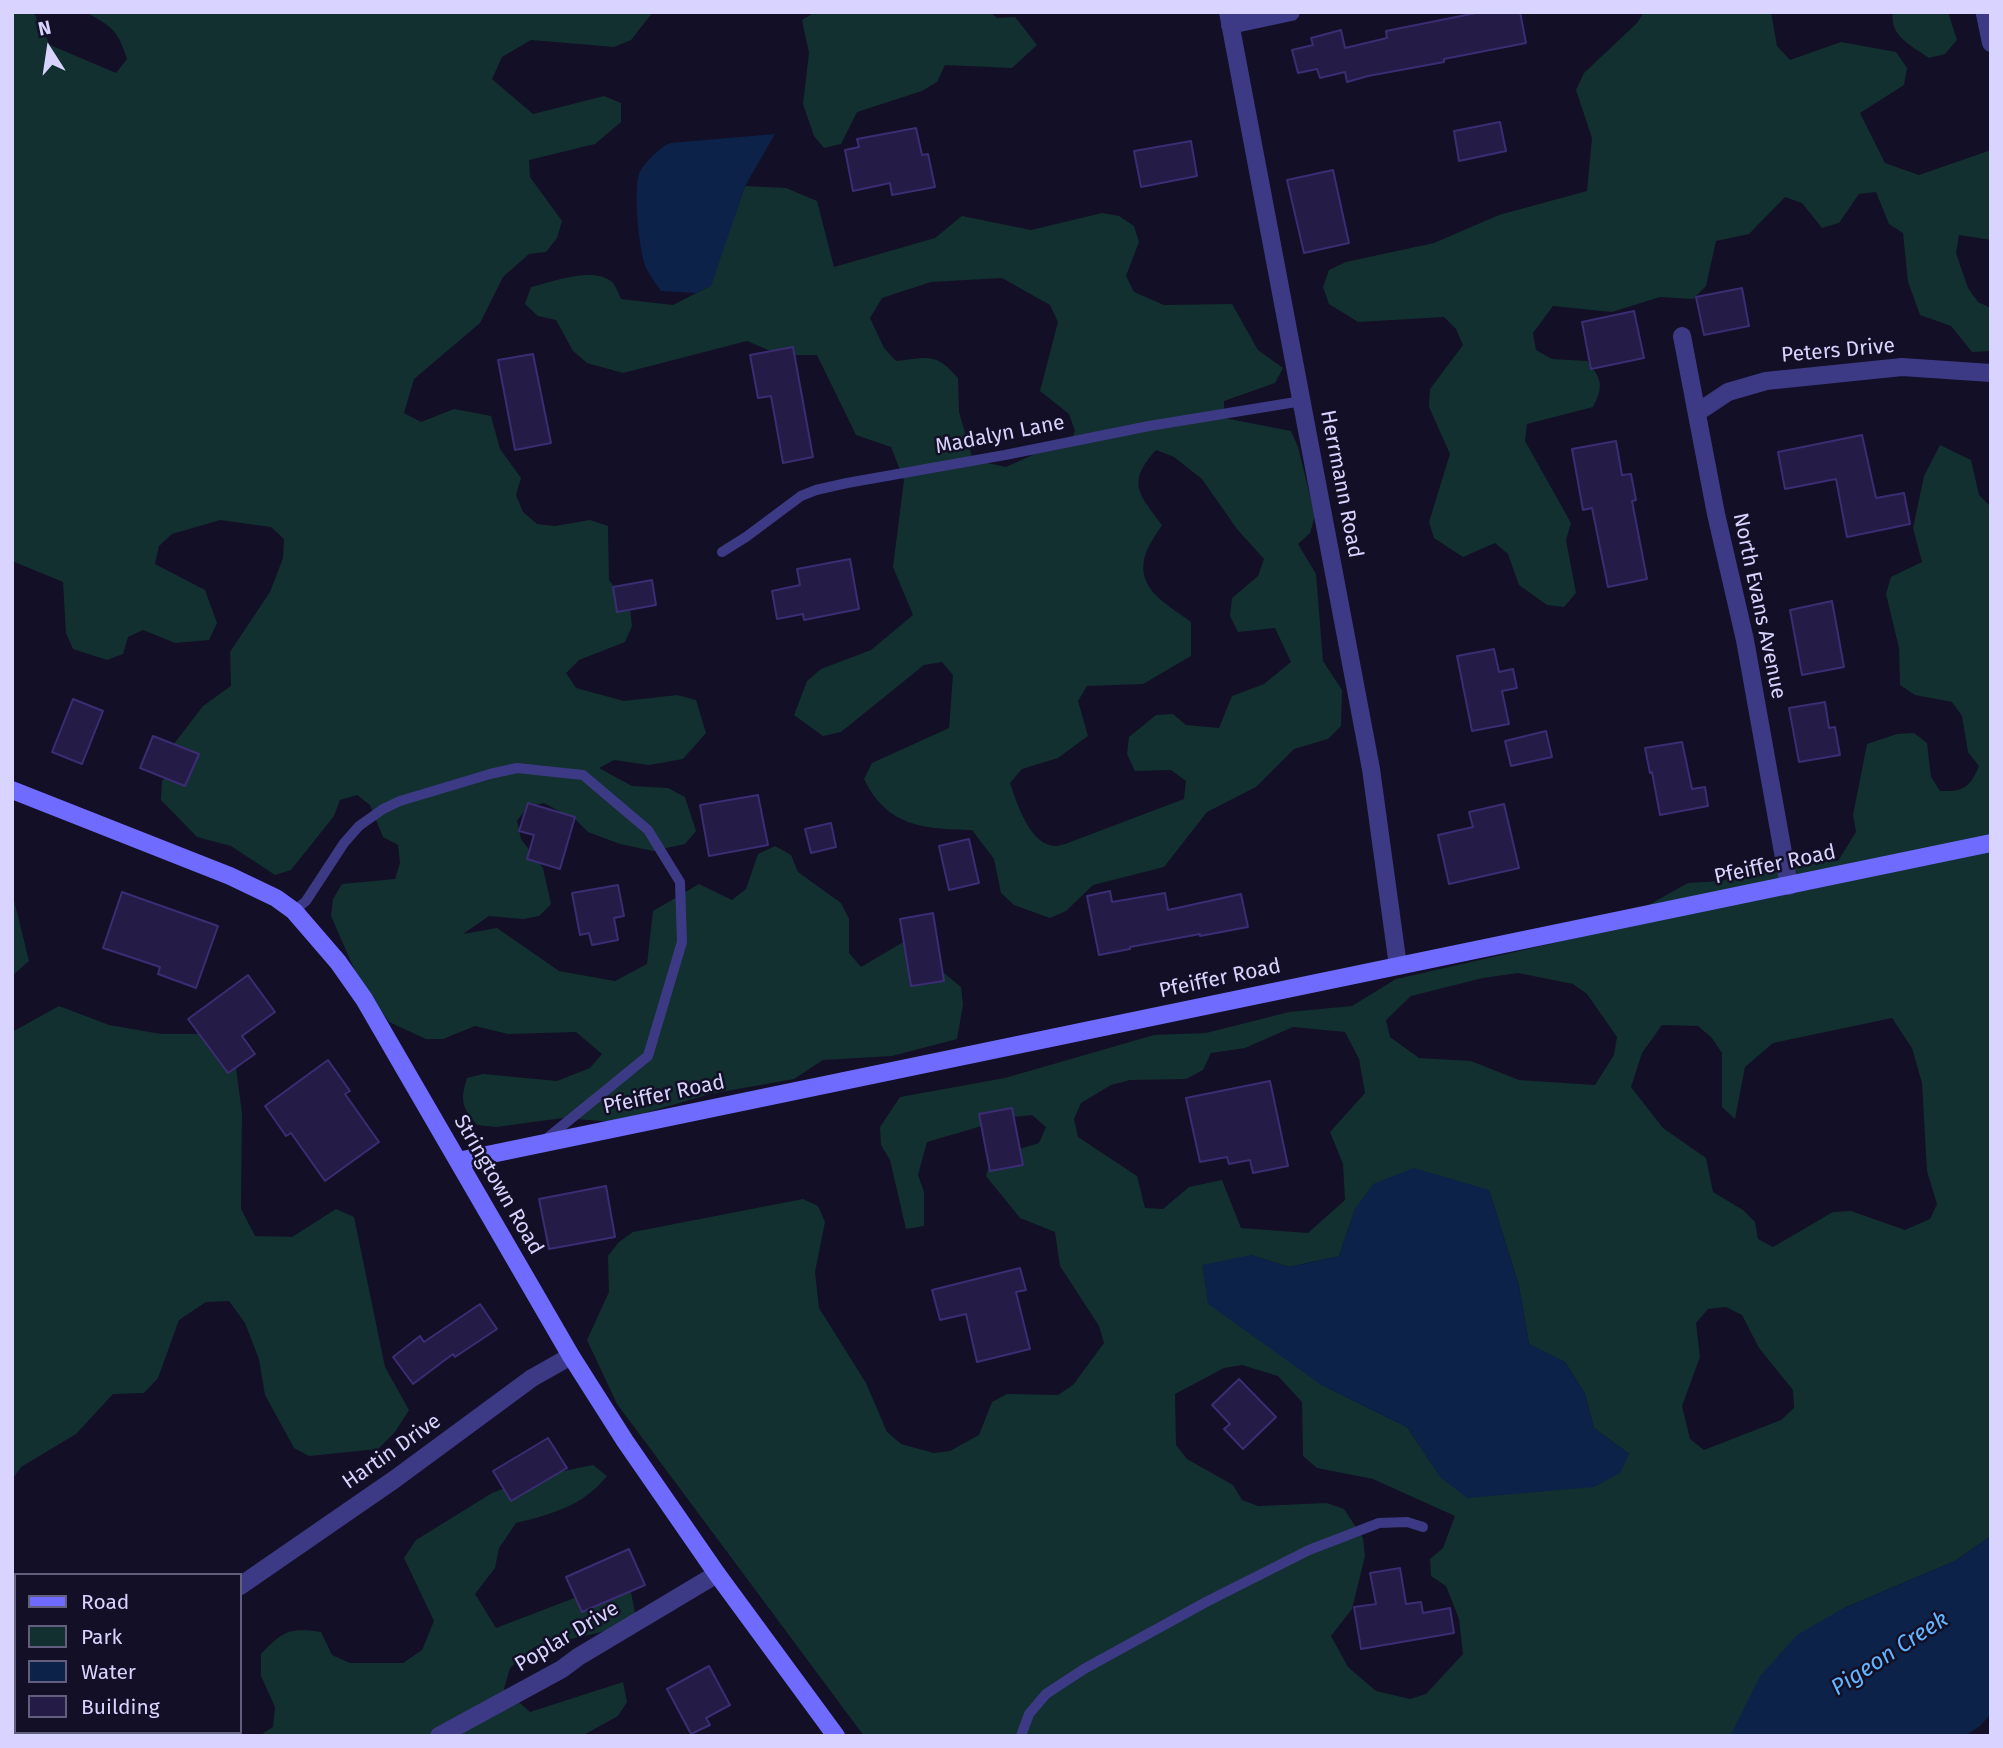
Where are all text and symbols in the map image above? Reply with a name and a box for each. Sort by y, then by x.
north arrow [14,14,84,84]
text: N [36,15,53,41]
street label: Peters Drive [1780,333,1896,369]
street label: Herrmann Road [1314,408,1368,560]
street label: Madalyn Lane [933,410,1067,460]
street label: North Evans Avenue [1727,511,1791,701]
street label: Pfeiffer Road [1712,840,1838,890]
street label: Pfeiffer Road [1157,954,1283,1004]
street label: Pfeiffer Road [601,1070,727,1120]
street label: Stringtown Road [448,1111,548,1259]
street label: Hartin Drive [338,1409,446,1495]
legend [14,1573,242,1734]
text: Road [81,1589,129,1615]
street label: Poplar Drive [510,1596,624,1678]
water label: Pigeon Creek [1826,1606,1954,1702]
text: Park [81,1624,122,1650]
text: Water [81,1659,136,1685]
text: Building [81,1694,160,1720]

